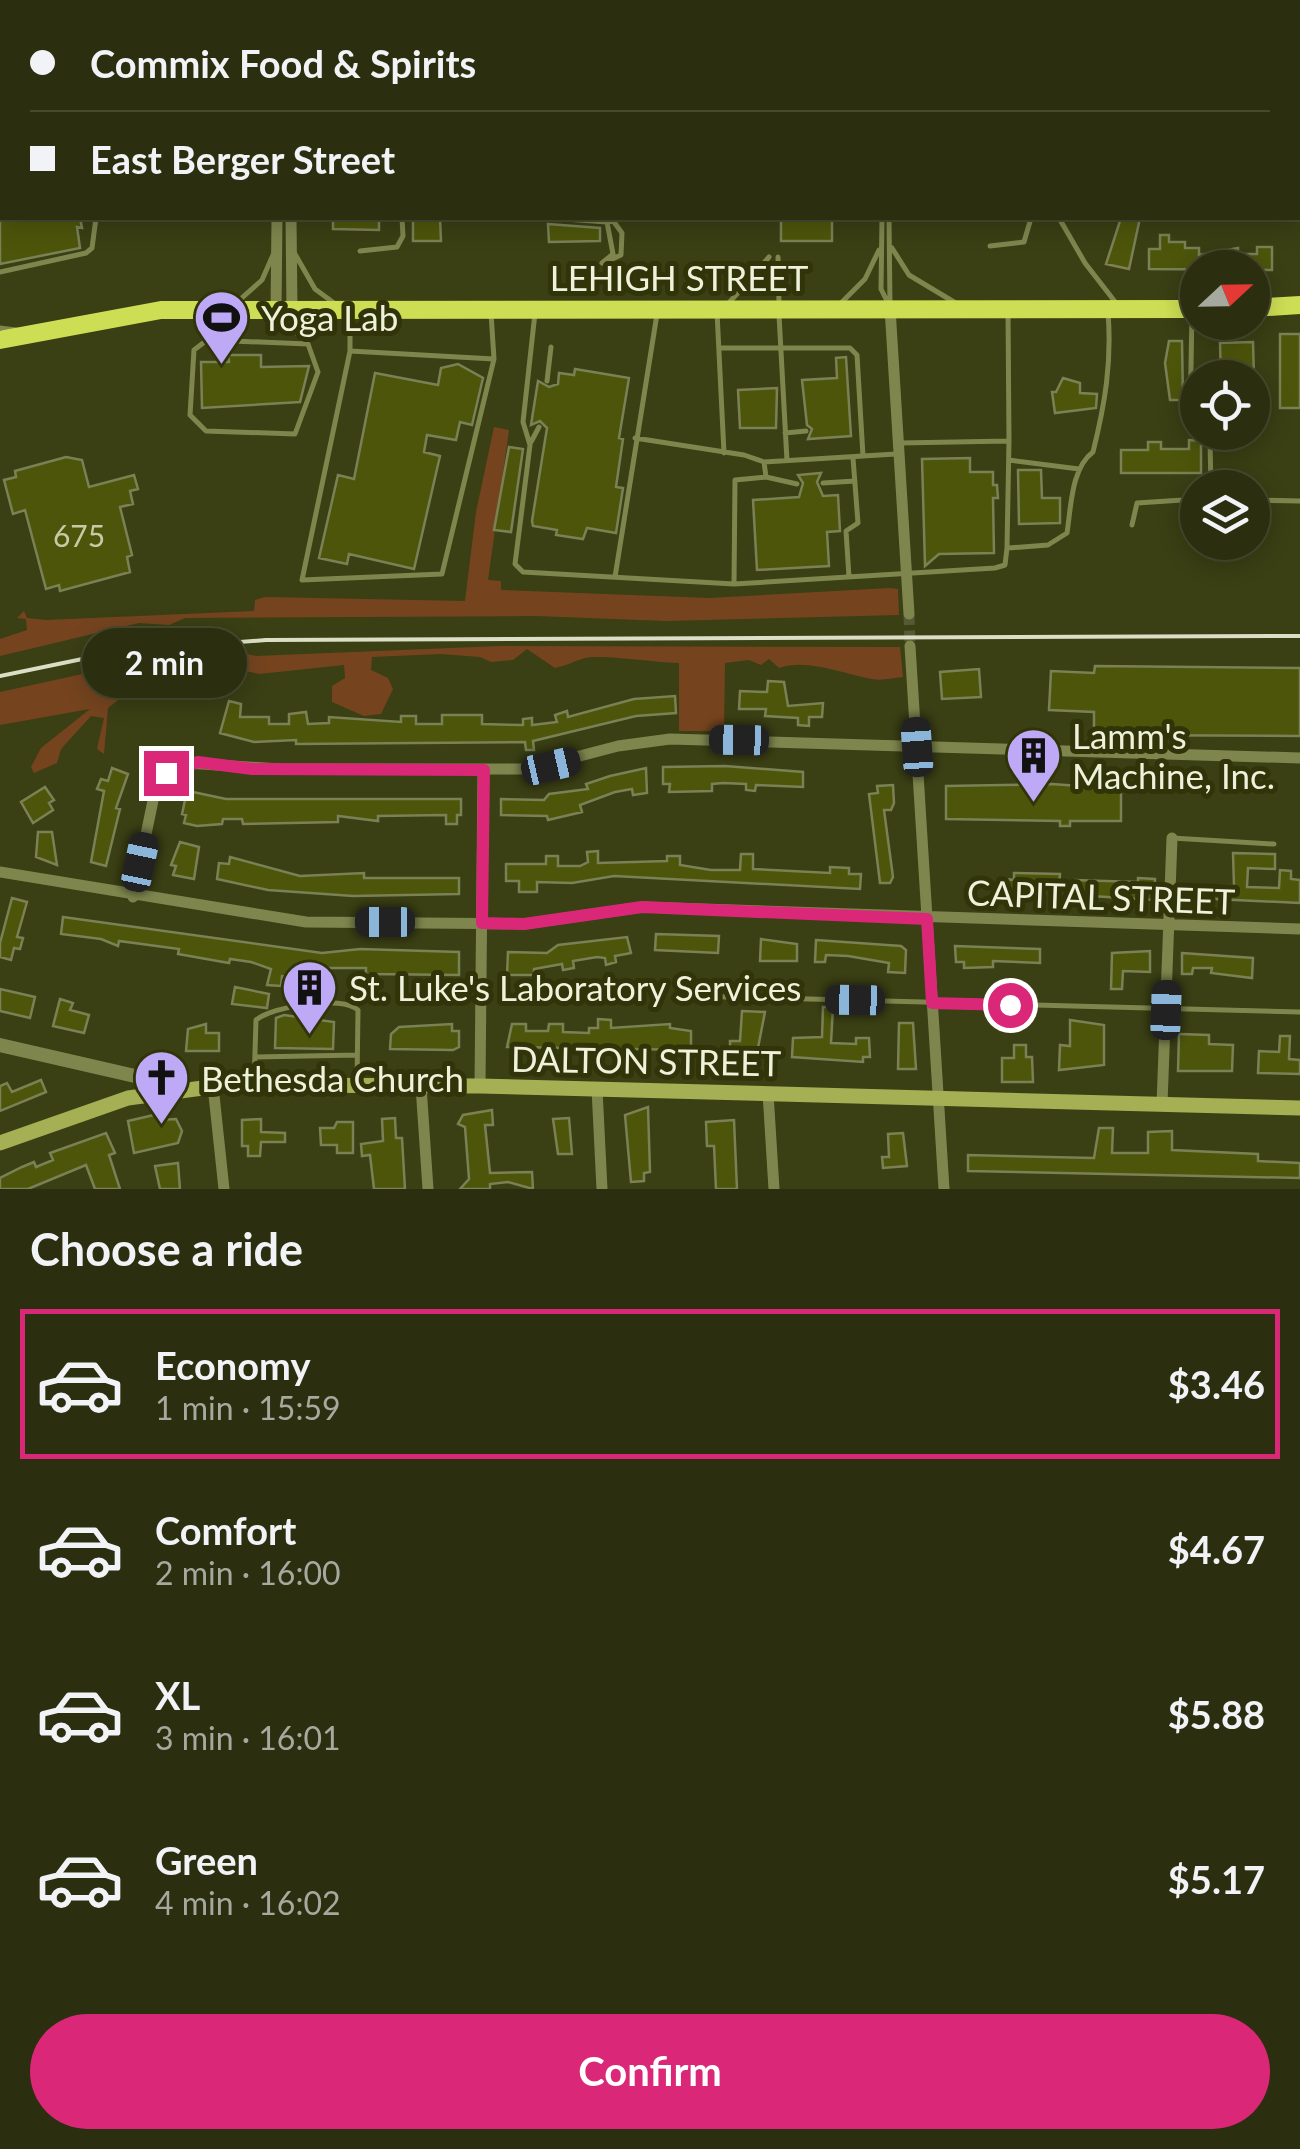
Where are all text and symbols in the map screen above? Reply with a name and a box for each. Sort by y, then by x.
text: Commix Food & Spirits [90,40,476,86]
text: East Berger Street [90,136,395,182]
north arrow [1180,250,1270,340]
map controls [1180,250,1270,560]
street label: LEHIGH STREET [550,256,809,298]
sports icon: Yoga Lab [192,287,252,366]
place label: Yoga Lab [261,296,398,338]
button: locate [1180,360,1270,450]
button: layers [1180,470,1270,560]
house number: 675 [53,517,105,553]
callout: 2 min [84,628,248,698]
text: 2 min [125,643,204,682]
place label: Lamm's Machine, Inc. [1072,714,1275,796]
car [900,716,934,778]
car [709,724,769,756]
building icon: Lamm's Machine, Inc. [1003,725,1063,804]
car [518,745,584,787]
route end [144,751,189,796]
car [119,830,161,894]
street label: CAPITAL STREET [966,870,1236,922]
car [355,907,415,937]
building icon: St. Luke's Laboratory Services [280,957,340,1036]
place label: St. Luke's Laboratory Services [349,966,801,1008]
car [1150,979,1182,1041]
route start [988,983,1033,1028]
car [825,984,885,1016]
street label: DALTON STREET [511,1037,782,1083]
church icon: Bethesda Church [132,1048,192,1127]
place label: Bethesda Church [201,1057,464,1099]
text: Choose a ride [30,1222,303,1276]
icon: car [35,1339,125,1429]
text: Economy [155,1342,310,1388]
text: $3.46 [1168,1361,1265,1407]
text: 1 min · 15:59 [155,1388,341,1427]
icon: car [35,1504,125,1594]
text: Comfort [155,1507,296,1553]
text: $4.67 [1168,1526,1265,1572]
text: 2 min · 16:00 [155,1553,341,1592]
icon: car [35,1669,125,1759]
text: XL [155,1672,200,1718]
text: $5.88 [1168,1691,1265,1737]
text: 3 min · 16:01 [155,1718,341,1757]
icon: car [35,1834,125,1924]
text: Green [155,1837,258,1883]
text: $5.17 [1168,1856,1265,1902]
text: 4 min · 16:02 [155,1883,341,1922]
button: Confirm [30,2014,1270,2129]

